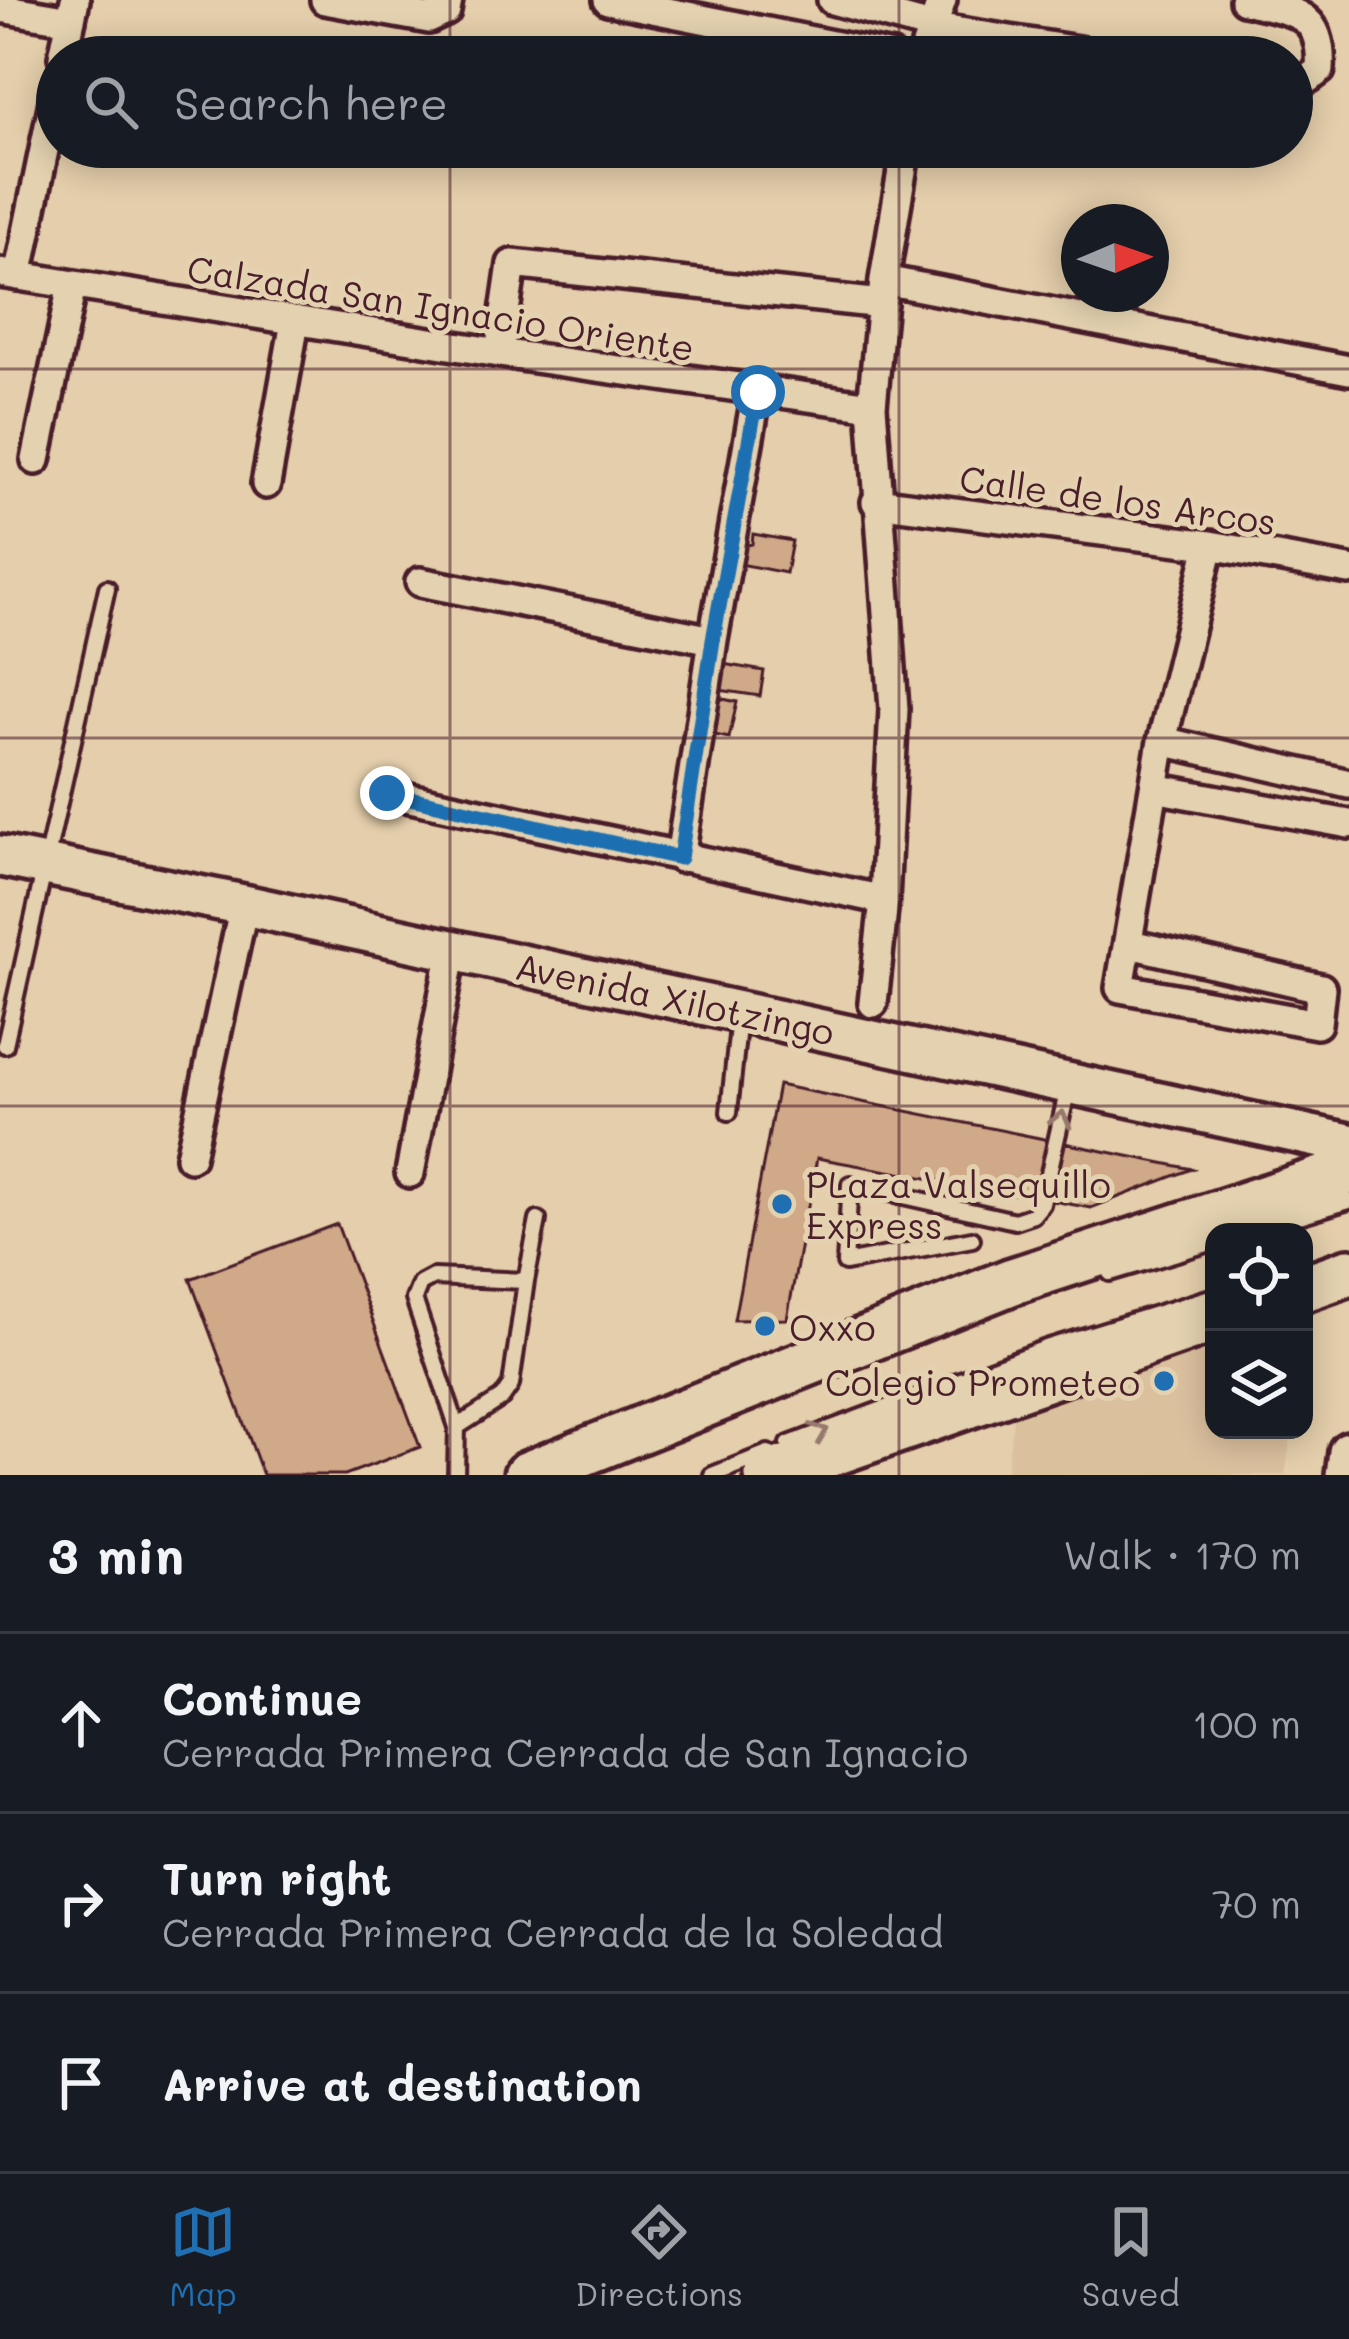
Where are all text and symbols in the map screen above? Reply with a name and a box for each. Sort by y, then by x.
search box [36,36,1313,168]
icon: search [78,69,144,135]
text: Search here [174,73,448,131]
north arrow [1061,204,1169,312]
street label: Calzada San Ignacio Oriente [184,244,698,370]
route start [731,365,785,419]
street label: Calle de los Arcos [957,454,1279,544]
route end [360,766,414,820]
street label: Avenida Xilotzingo [511,941,839,1055]
one-way arrow [1047,1110,1072,1130]
place label: PLaza Valsequillo Express [806,1160,1111,1248]
marker: PLaza Valsequillo Express [769,1191,795,1217]
map controls [1205,1223,1313,1439]
button: locate [1205,1223,1313,1331]
place label: Oxxo [789,1303,876,1350]
marker: Oxxo [752,1313,778,1339]
button: layers [1205,1331,1313,1439]
place label: Colegio Prometeo [825,1358,1140,1405]
marker: Colegio Prometeo [1151,1368,1177,1394]
one-way arrow [809,1422,830,1446]
text: 3 min [48,1520,184,1587]
text: Walk · 170 m [1063,1528,1301,1579]
text: Continue [162,1668,362,1726]
icon: ahead [48,1690,114,1756]
text: 100 m [1192,1697,1301,1748]
text: Cerrada Primera Cerrada de San Ignacio [162,1726,968,1777]
text: Turn right [162,1848,391,1906]
icon: right [48,1870,114,1936]
text: 70 m [1212,1877,1301,1928]
text: Cerrada Primera Cerrada de la Soledad [162,1906,943,1957]
icon: arrive [48,2050,114,2116]
text: Arrive at destination [162,2054,642,2112]
tab: Map [169,2199,237,2314]
tab: Directions [575,2199,743,2314]
tab: Saved [1082,2199,1180,2314]

